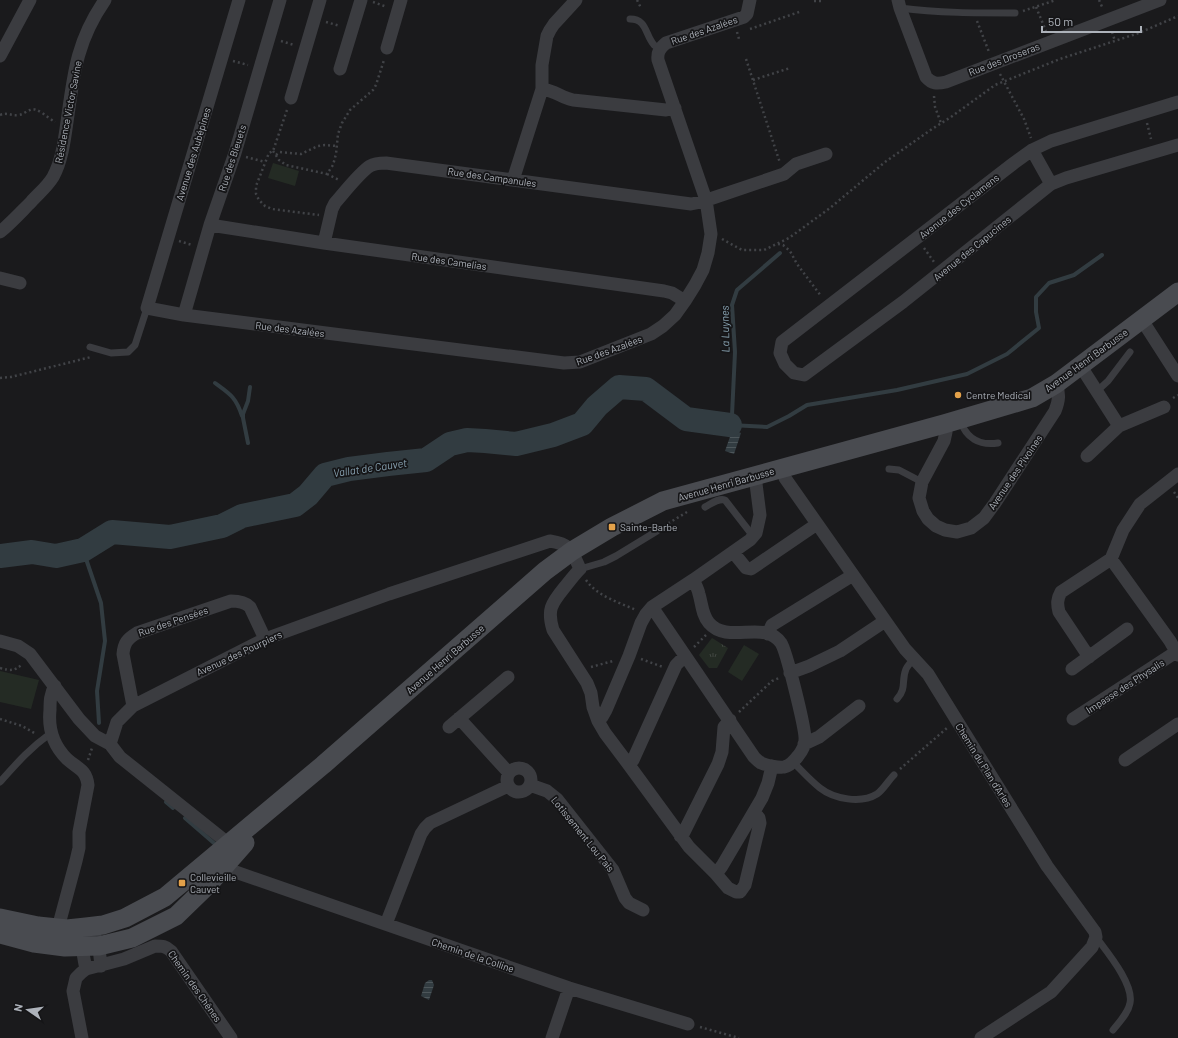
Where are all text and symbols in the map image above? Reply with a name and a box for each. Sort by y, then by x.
scale bar [1042,8,1141,34]
street label: Rue des Azalées [669,13,739,47]
text: 50 m [1048,14,1073,28]
street label: Rue des Droseras [967,40,1041,78]
street label: Résidence Victor Savine [52,60,84,164]
street label: Avenue des Aubépines [173,106,213,202]
street label: Rue des Bleuets [216,123,248,193]
street label: Rue des Campanules [447,165,537,189]
street label: Avenue des Cyclamens [917,171,1002,241]
street label: Avenue des Capucines [931,213,1013,283]
street label: Rue des Camelias [411,250,488,272]
water label: La Luynes [718,305,731,353]
street label: Rue des Azalées [255,319,325,339]
street label: Avenue Henri Barbusse [1042,326,1130,394]
street label: Rue des Azalées [574,332,644,368]
place label: Centre Medical [966,389,1030,401]
marker: Centre Medical [953,390,963,400]
street label: Avenue des Pivoines [985,432,1045,512]
water label: Vallat de Cauvet [332,456,408,479]
street label: Avenue Henri Barbusse [676,464,776,504]
place label: Sainte-Barbe [620,521,677,533]
marker: Sainte-Barbe [607,522,617,532]
street label: Rue des Pensées [137,603,210,639]
street label: Avenue Henri Barbusse [403,622,487,696]
street label: Avenue des Pourpiers [194,628,284,678]
street label: Impasse des Physalis [1084,656,1167,716]
street label: Chemin du Plan d'Arles [953,721,1015,809]
street label: Lotissement Lou Pais [549,794,617,874]
place label: Collevieille Cauvet [190,871,236,895]
marker: Collevieille Cauvet [177,878,187,888]
street label: Chemin de la Colline [430,935,516,975]
street label: Chemin des Chênes [166,948,224,1024]
north arrow [8,990,48,1030]
text: N [11,1003,25,1013]

